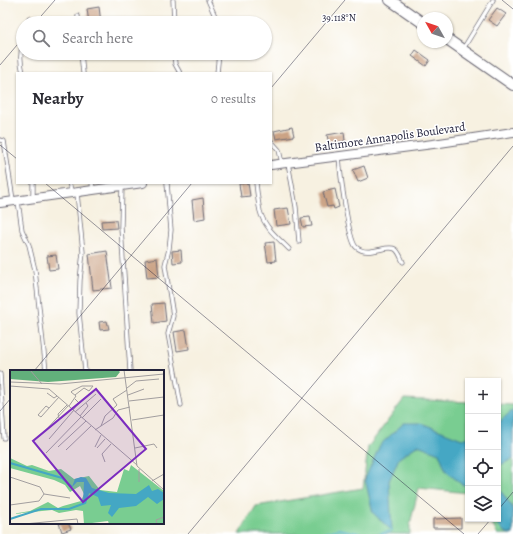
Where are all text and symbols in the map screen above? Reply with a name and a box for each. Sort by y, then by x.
text: 39.118°N [322,11,356,24]
north arrow [417,12,453,48]
search box [16,16,272,60]
icon: search [30,27,52,49]
text: Search here [62,28,133,48]
text: Nearby [32,87,83,110]
text: 0 results [211,90,256,107]
street label: Baltimore Annapolis Boulevard [314,118,467,156]
inset map [10,370,164,524]
map controls [465,378,501,522]
button: + [465,378,501,414]
button: − [465,414,501,450]
button: locate [465,450,501,486]
button: layers [465,486,501,522]

